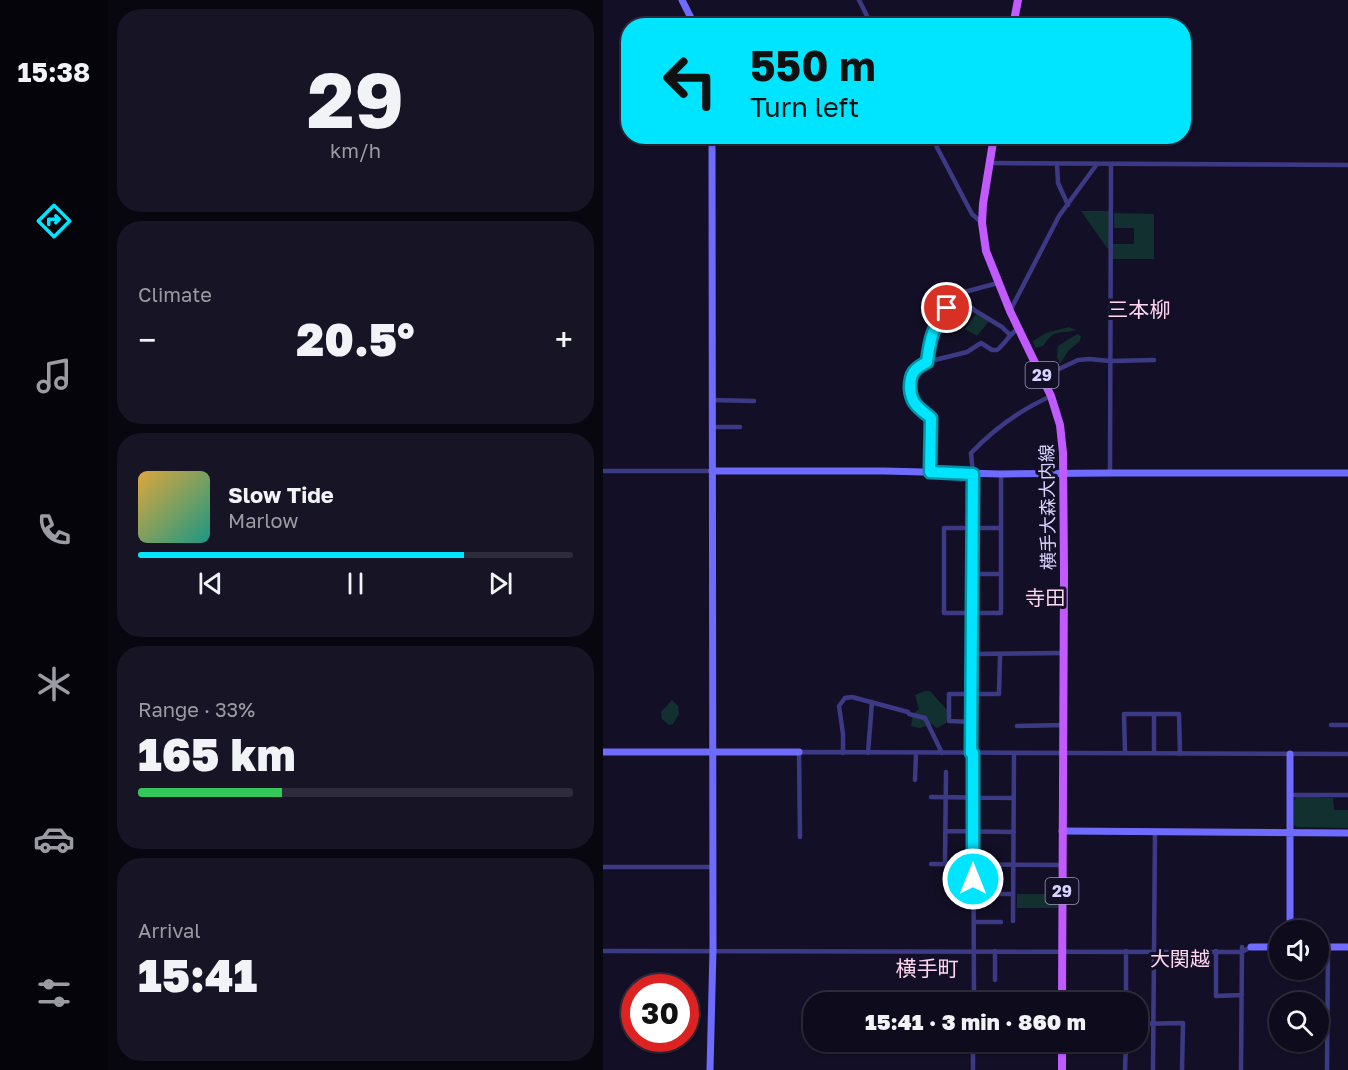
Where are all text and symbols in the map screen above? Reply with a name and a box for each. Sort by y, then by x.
text: 550 m [750,40,876,90]
icon: left [651,42,729,120]
text: 29 [307,52,404,145]
text: 15:38 [18,56,90,88]
text: Turn left [750,91,859,123]
text: km/h [330,138,381,162]
icon: directions [33,200,75,242]
text: Climate [138,282,212,306]
pin [921,282,972,333]
icon: arrive [930,291,963,324]
district label: 三本柳 [1108,296,1171,322]
text: 20.5° [296,312,415,366]
text: − [138,320,156,359]
text: + [555,320,573,359]
icon: music [33,355,75,397]
road number: 29 [1025,362,1059,388]
street label: 横手大森大内線 [1035,444,1059,570]
text: Slow Tide [228,481,334,508]
text: Marlow [228,508,299,532]
icon: phone [33,509,75,551]
icon: previous [194,567,227,600]
icon: pause [339,567,372,600]
icon: next [484,567,517,600]
district label: 寺田 [1025,585,1065,609]
icon: climate [33,663,75,705]
text: Range · 33% [138,697,255,721]
text: 165 km [138,727,296,781]
icon: car [33,818,75,860]
position arrow [941,847,1005,911]
road number: 29 [1045,878,1079,904]
text: Arrival [138,918,201,942]
map controls [1269,920,1329,1052]
button: sound [1269,920,1329,980]
district label: 大関越 [1150,946,1210,970]
text: 15:41 [138,948,257,1002]
district label: 横手町 [896,955,959,981]
icon: filters [33,972,75,1014]
speed limit sign: 30 [621,974,699,1052]
button: search [1269,992,1329,1052]
text: 15:41 · 3 min · 860 m [865,1008,1086,1035]

